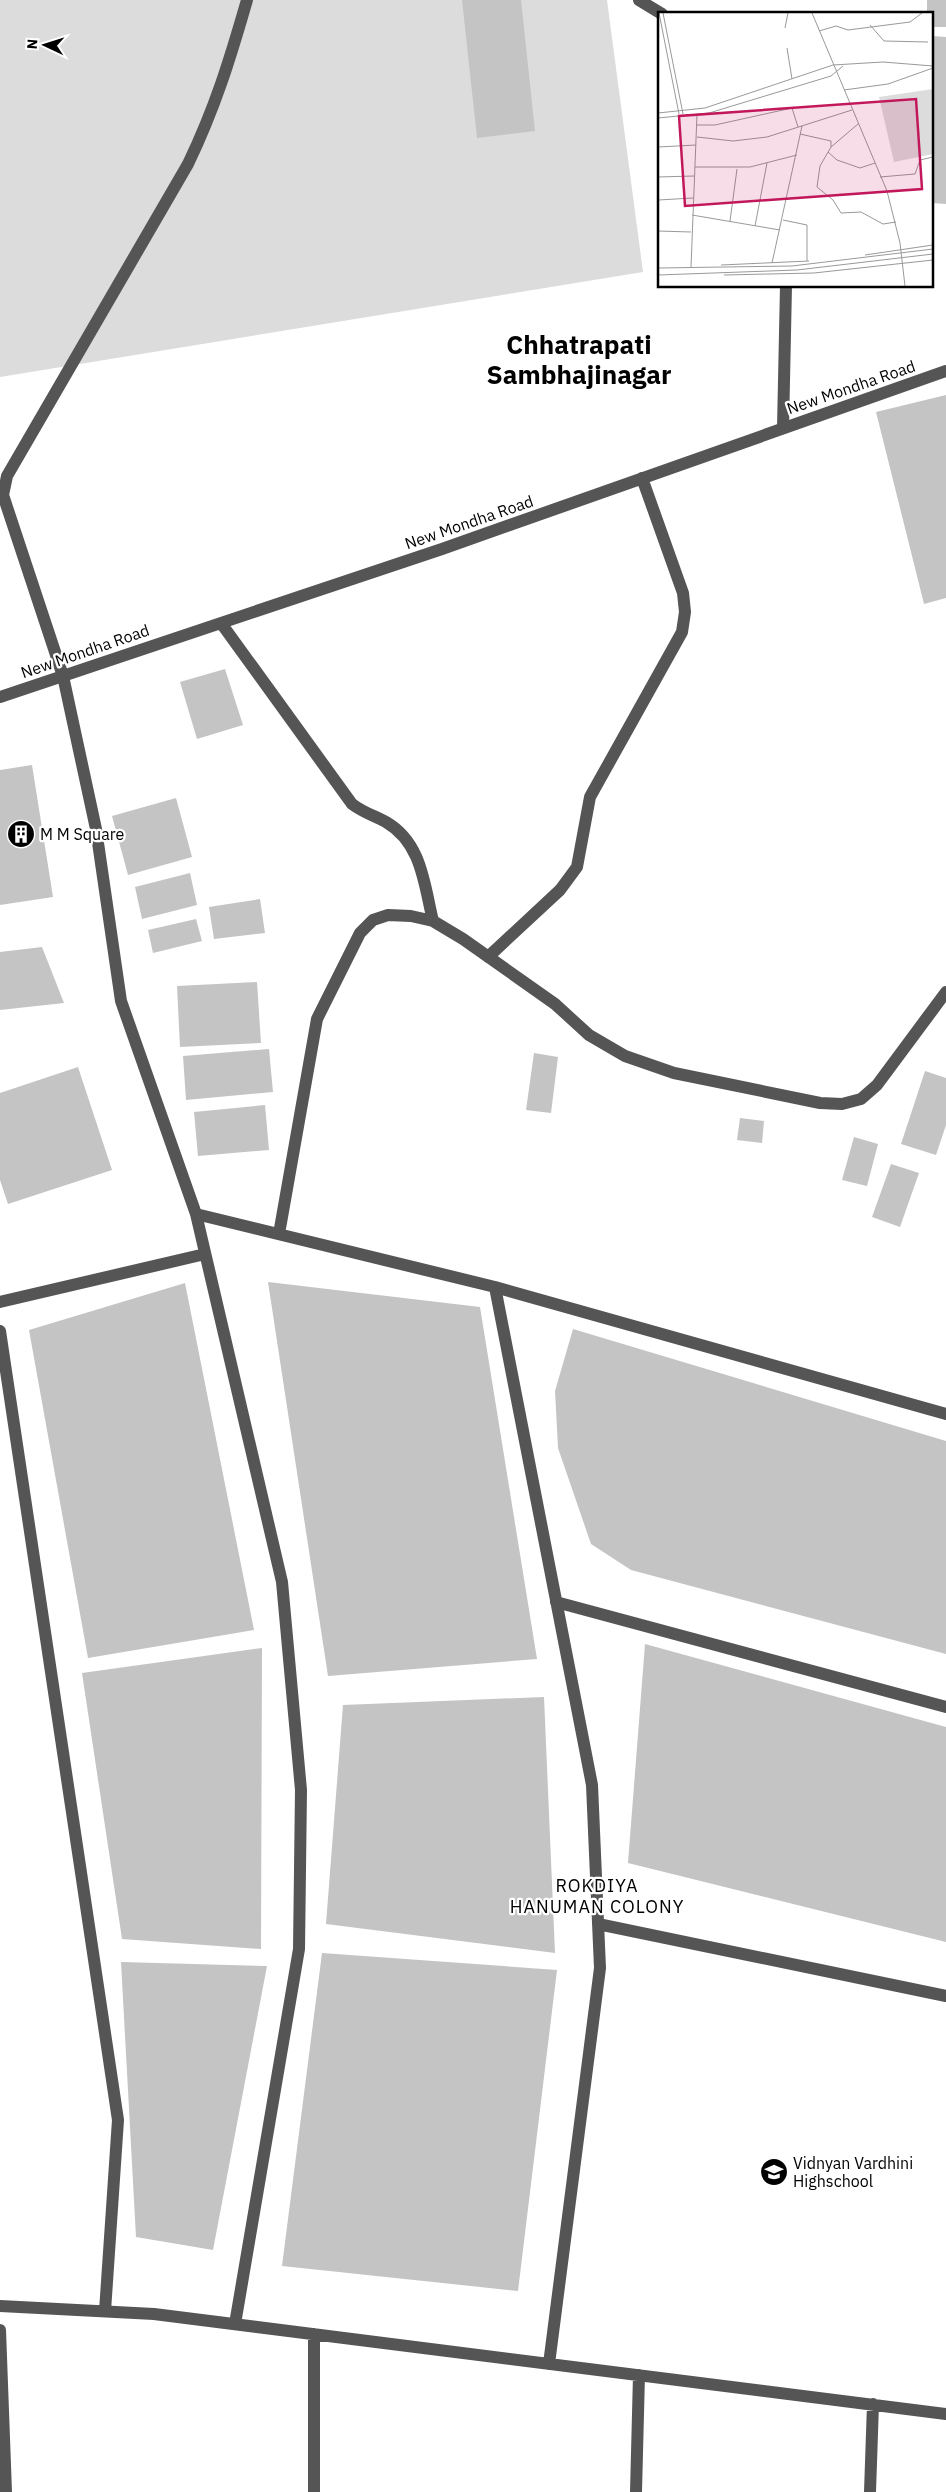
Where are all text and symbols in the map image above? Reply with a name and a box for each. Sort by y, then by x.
inset map [658,12,934,288]
north arrow [20,20,70,70]
text: N [23,38,41,50]
district label: Chhatrapati Sambhajinagar [486,327,672,391]
street label: New Mondha Road [784,356,918,418]
street label: New Mondha Road [402,491,536,553]
street label: New Mondha Road [18,620,152,682]
building icon: M M Square [6,819,36,849]
place label: M M Square [40,824,125,844]
district label: ROKDIYA HANUMAN COLONY [510,1874,684,1918]
place label: Vidnyan Vardhini Highschool [793,2153,913,2191]
school or university icon: Vidnyan Vardhini Highschool [759,2157,789,2187]

